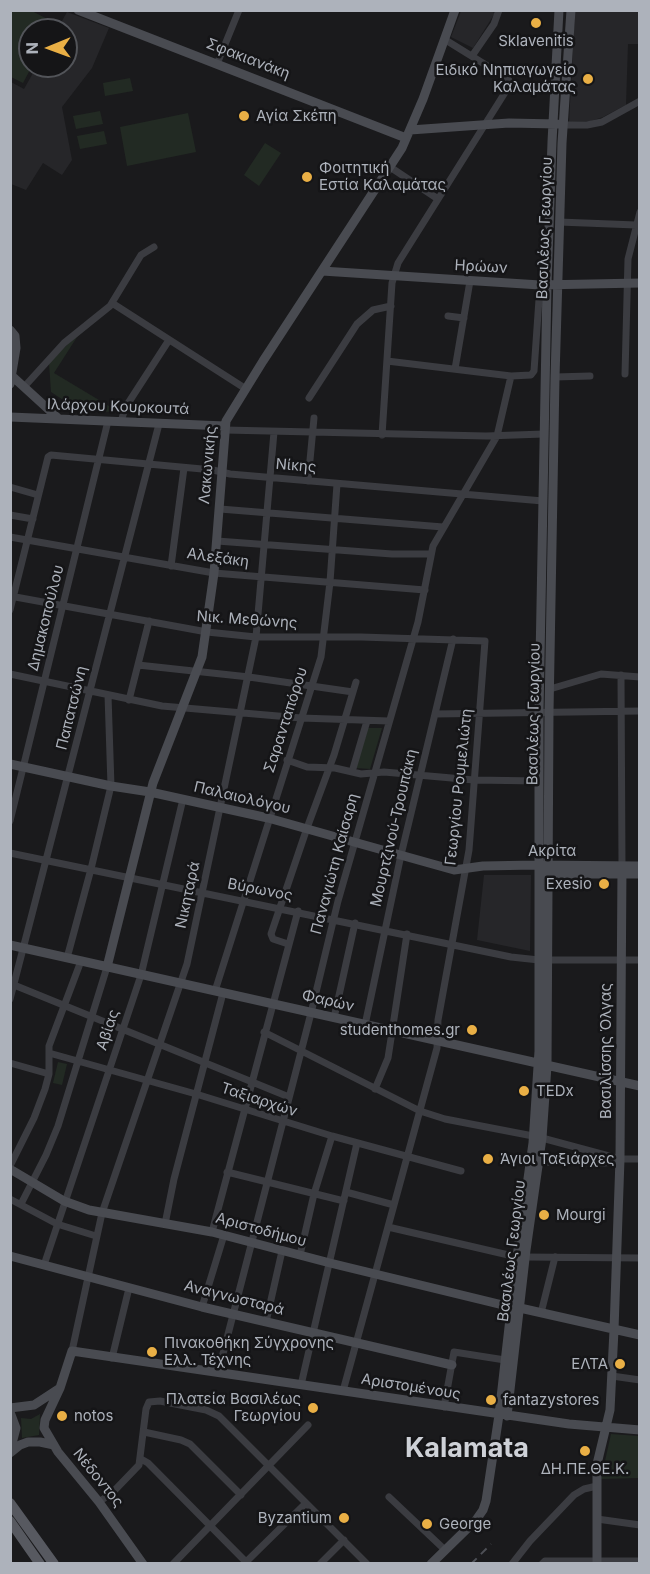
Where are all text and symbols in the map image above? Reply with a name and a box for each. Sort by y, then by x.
marker: Sklavenitis [529,16,543,30]
north arrow [18,18,78,78]
place label: Sklavenitis [498,32,574,50]
street label: Σφακιανάκη [204,35,292,83]
text: N [22,42,42,55]
place label: Ειδικό Νηπιαγωγείο Καλαμάτας [435,61,576,96]
marker: Ειδικό Νηπιαγωγείο Καλαμάτας [581,72,595,86]
place label: Αγία Σκέπη [256,107,337,125]
marker: Αγία Σκέπη [237,109,251,123]
street label: Βασιλέως Γεωργίου [534,156,556,300]
place label: Φοιτητική Εστία Καλαμάτας [319,159,446,194]
marker: Φοιτητική Εστία Καλαμάτας [300,170,314,184]
street label: Ηρώων [454,257,508,277]
street label: Ιλάρχου Κουρκουτά [47,396,189,418]
street label: Λακωνικής [196,425,220,505]
street label: Νίκης [275,455,317,477]
street label: Αλεξάκη [186,545,250,571]
street label: Δημακοπούλου [24,563,68,673]
street label: Νικ. Μεθώνης [196,607,298,633]
street label: Βασιλέως Γεωργίου [524,643,544,785]
street label: Παπατσώνη [53,664,91,752]
street label: Σαρανταπόρου [260,665,312,775]
street label: Γεωργίου Ρουμελιώτη [442,708,476,866]
street label: Μουρτζινού-Τρουπάκη [367,747,421,909]
street label: Παλαιολόγου [192,778,292,818]
street label: Παναγιώτη Καίσαρη [308,792,362,936]
street label: Ακρίτα [528,842,576,860]
street label: Νικηταρά [172,860,204,930]
street label: Βύρωνος [226,875,294,905]
place label: Exesio [546,875,592,893]
marker: Exesio [597,877,611,891]
street label: Βασιλίσσης Όλγας [597,983,615,1119]
street label: Φαρών [300,986,356,1016]
street label: Αβίας [93,1007,123,1053]
place label: studenthomes.gr [340,1021,460,1039]
marker: studenthomes.gr [465,1023,479,1037]
street label: Ταξιαρχών [219,1079,299,1121]
place label: TEDx [536,1082,574,1100]
marker: TEDx [517,1084,531,1098]
place label: Άγιοι Ταξιάρχες [500,1150,614,1168]
marker: Άγιοι Ταξιάρχες [481,1152,495,1166]
street label: Βασιλέως Γεωργίου [494,1179,530,1323]
place label: Mourgi [556,1206,606,1224]
marker: Mourgi [537,1208,551,1222]
street label: Αριστοδήμου [214,1209,308,1251]
street label: Αναγνωσταρά [182,1277,286,1319]
place label: Πινακοθήκη Σύγχρονης Ελλ. Τέχνης [164,1334,334,1369]
marker: Πινακοθήκη Σύγχρονης Ελλ. Τέχνης [145,1345,159,1359]
place label: ΕΛΤΑ [571,1355,608,1373]
marker: ΕΛΤΑ [613,1357,627,1371]
street label: Αριστομένους [360,1370,462,1404]
place label: Πλατεία Βασιλέως Γεωργίου [166,1390,301,1425]
place label: fantazystores [503,1391,599,1409]
marker: fantazystores [484,1393,498,1407]
marker: Πλατεία Βασιλέως Γεωργίου [306,1401,320,1415]
place label: notos [74,1407,114,1425]
marker: notos [55,1409,69,1423]
district label: Kalamata [405,1433,529,1465]
marker: ΔΗ.ΠΕ.ΘΕ.Κ. [578,1444,592,1458]
street label: Νέδοντος [69,1445,127,1511]
place label: ΔΗ.ΠΕ.ΘΕ.Κ. [541,1460,629,1478]
place label: Byzantium [258,1509,332,1527]
marker: Byzantium [337,1511,351,1525]
place label: George [439,1515,491,1533]
marker: George [420,1517,434,1531]

